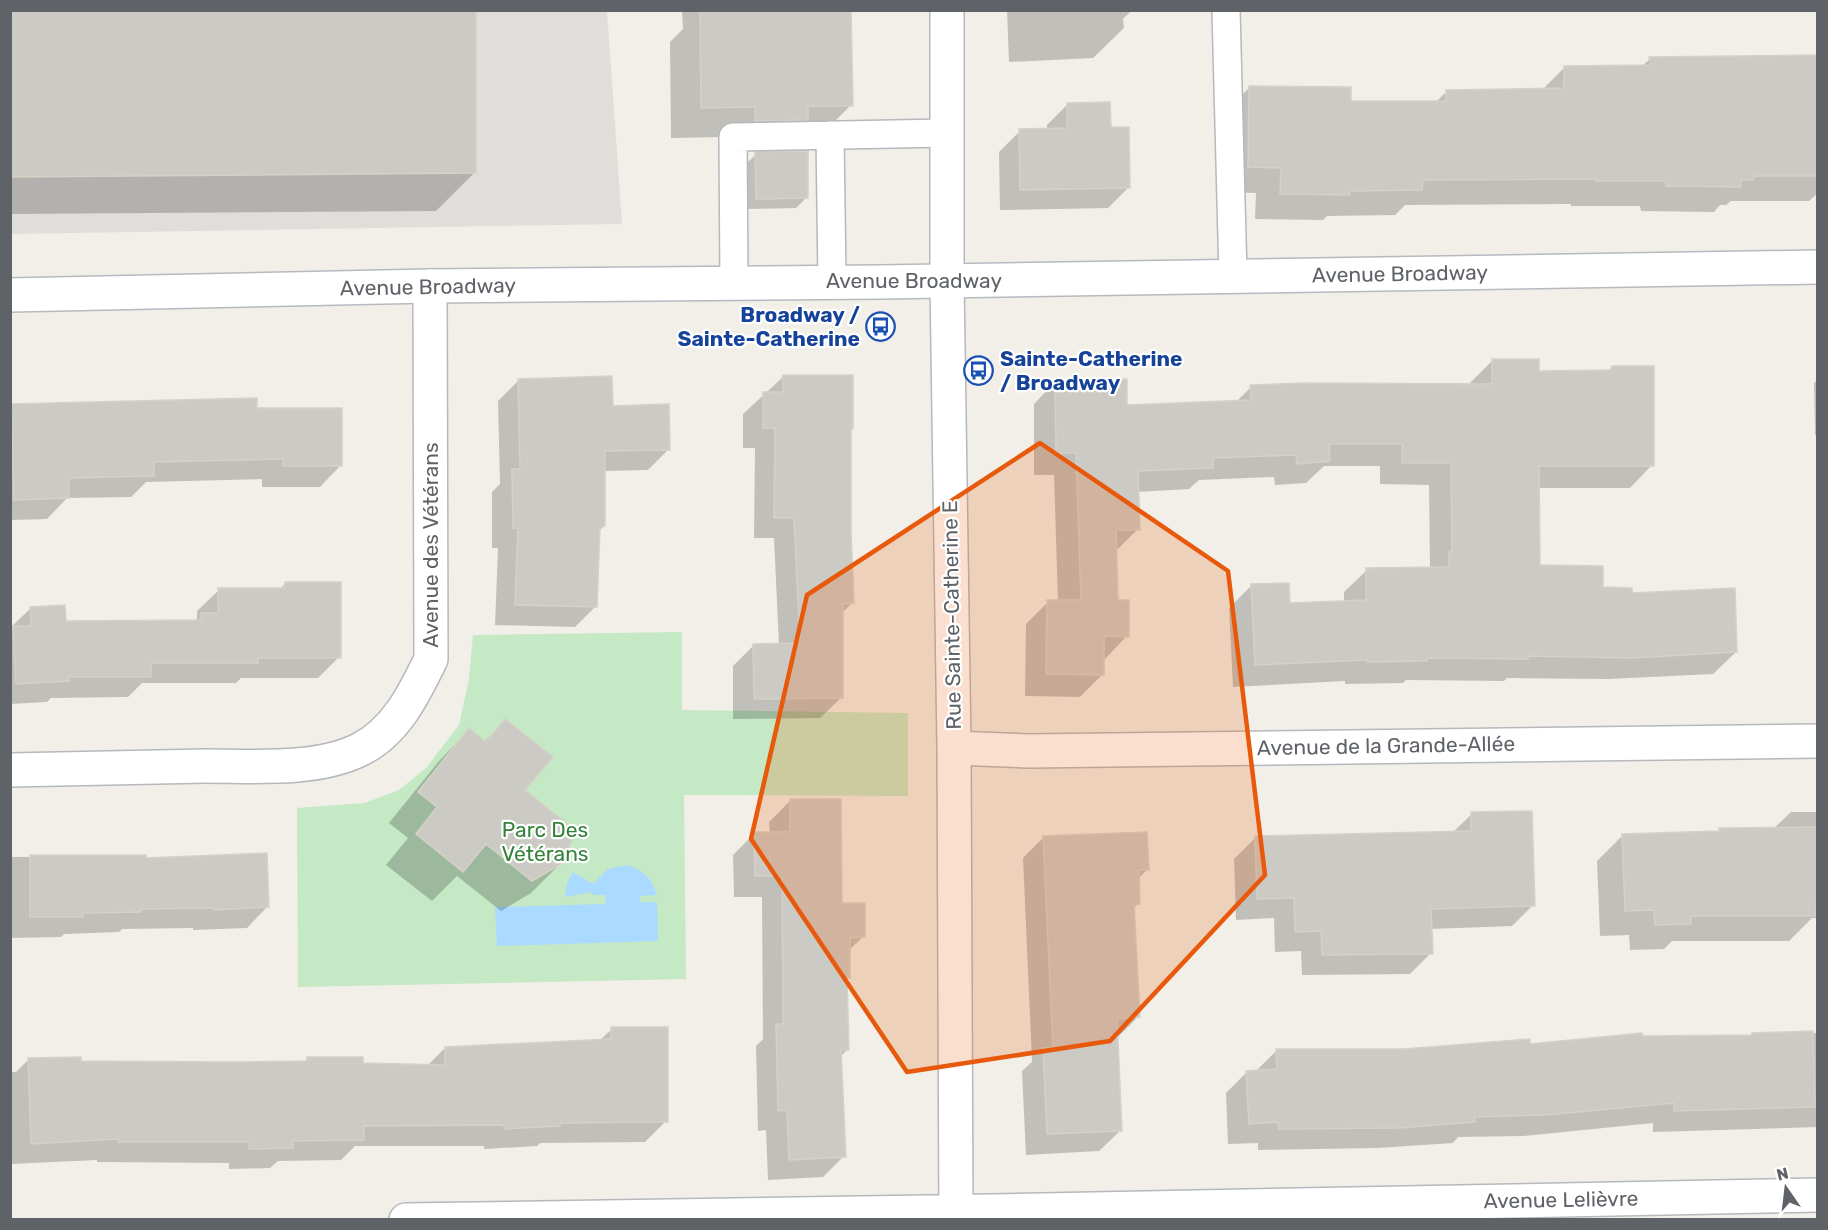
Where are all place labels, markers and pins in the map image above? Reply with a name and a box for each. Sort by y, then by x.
place label: Broadway / Sainte-Catherine [678,302,860,351]
bus stop icon: Broadway / Sainte-Catherine [865,311,897,343]
place label: Sainte-Catherine / Broadway [1000,346,1183,395]
bus stop icon: Sainte-Catherine / Broadway [963,355,995,387]

